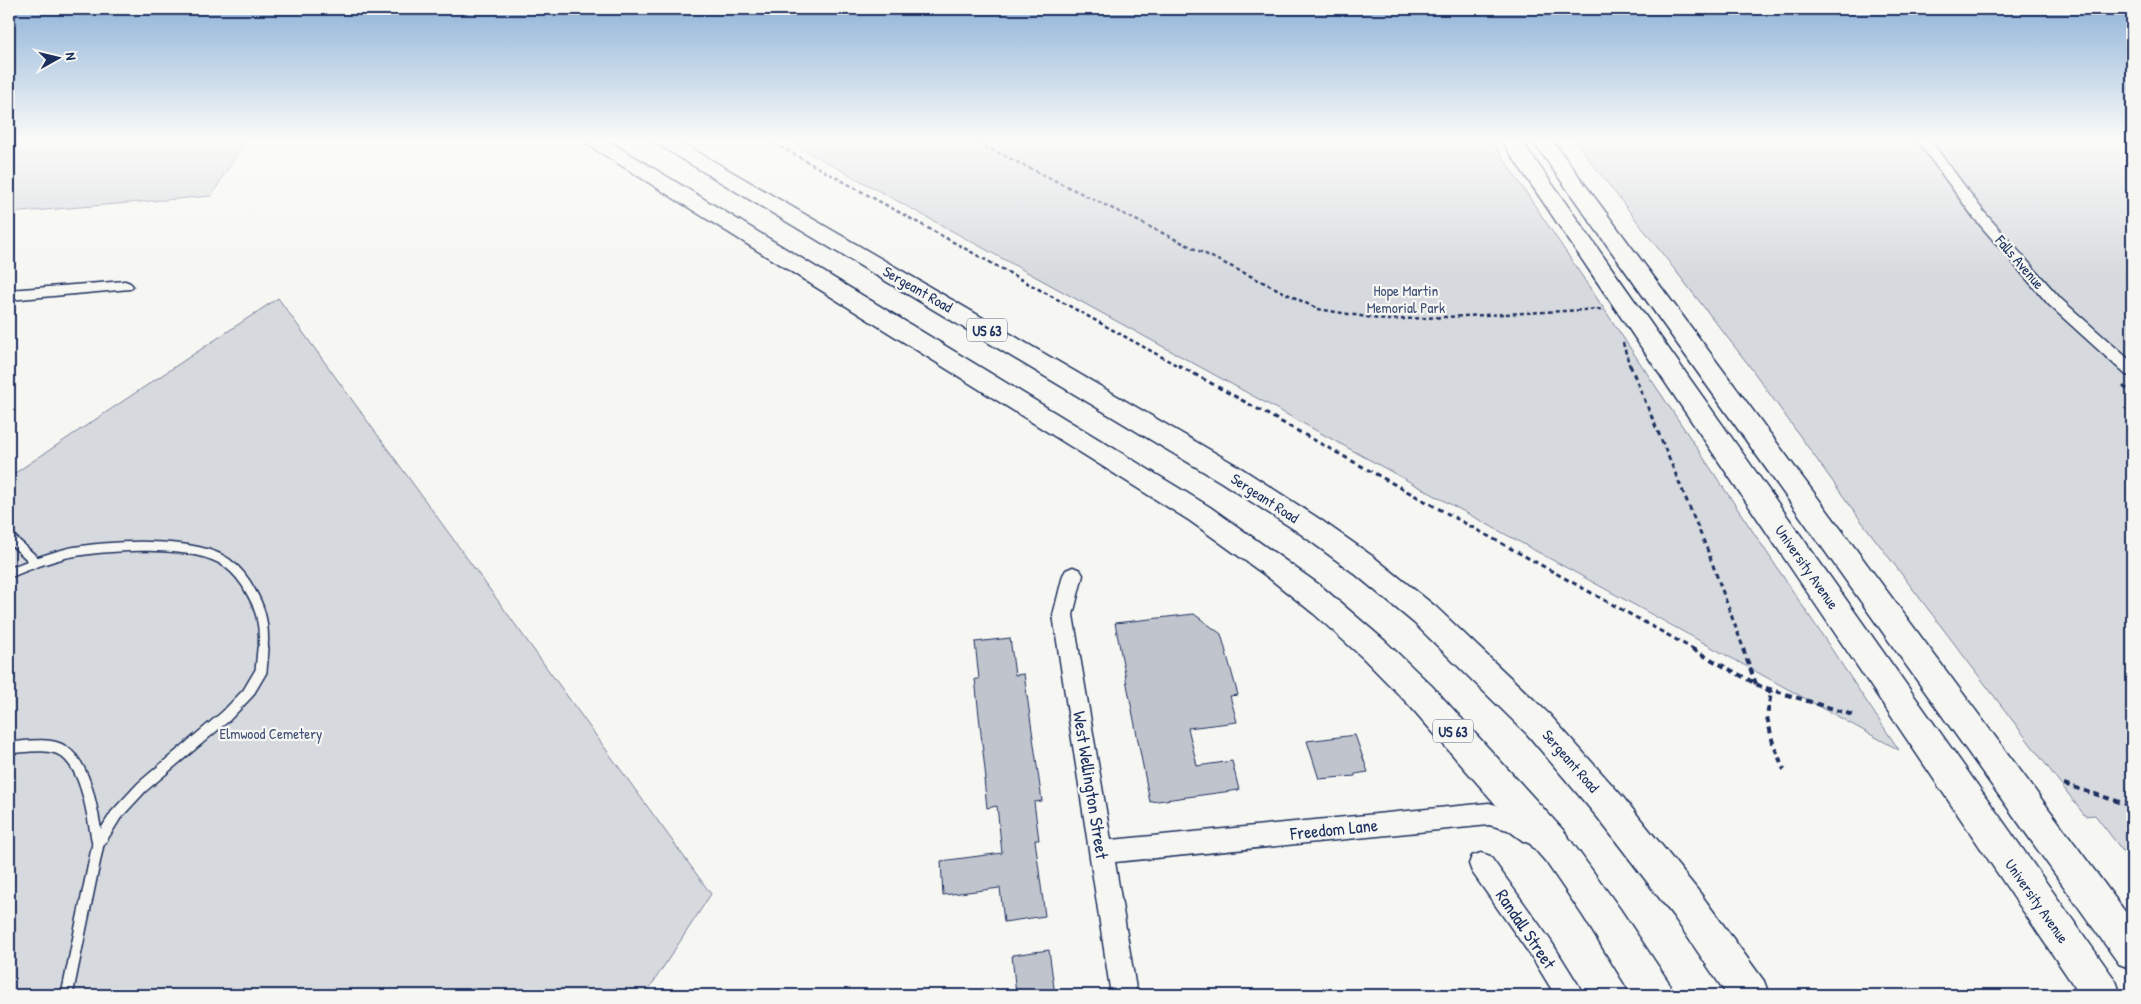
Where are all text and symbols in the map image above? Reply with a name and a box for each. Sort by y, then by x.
north arrow [32,32,82,82]
text: N [61,51,81,62]
street label: Falls Avenue [1990,230,2049,294]
street label: Sergeant Road [879,261,957,317]
park label: Hope Martin Memorial Park [1367,280,1445,318]
road number: US 63 [967,318,1007,342]
street label: Sergeant Road [1227,468,1303,528]
street label: University Avenue [1770,521,1844,613]
street label: West Wellington Street [1067,709,1115,861]
road number: US 63 [1433,719,1473,742]
park label: Elmwood Cemetery [220,723,322,744]
street label: Sergeant Road [1538,725,1604,797]
street label: Freedom Lane [1288,812,1379,846]
street label: University Avenue [2000,855,2074,947]
street label: Randall Street [1490,884,1562,974]

